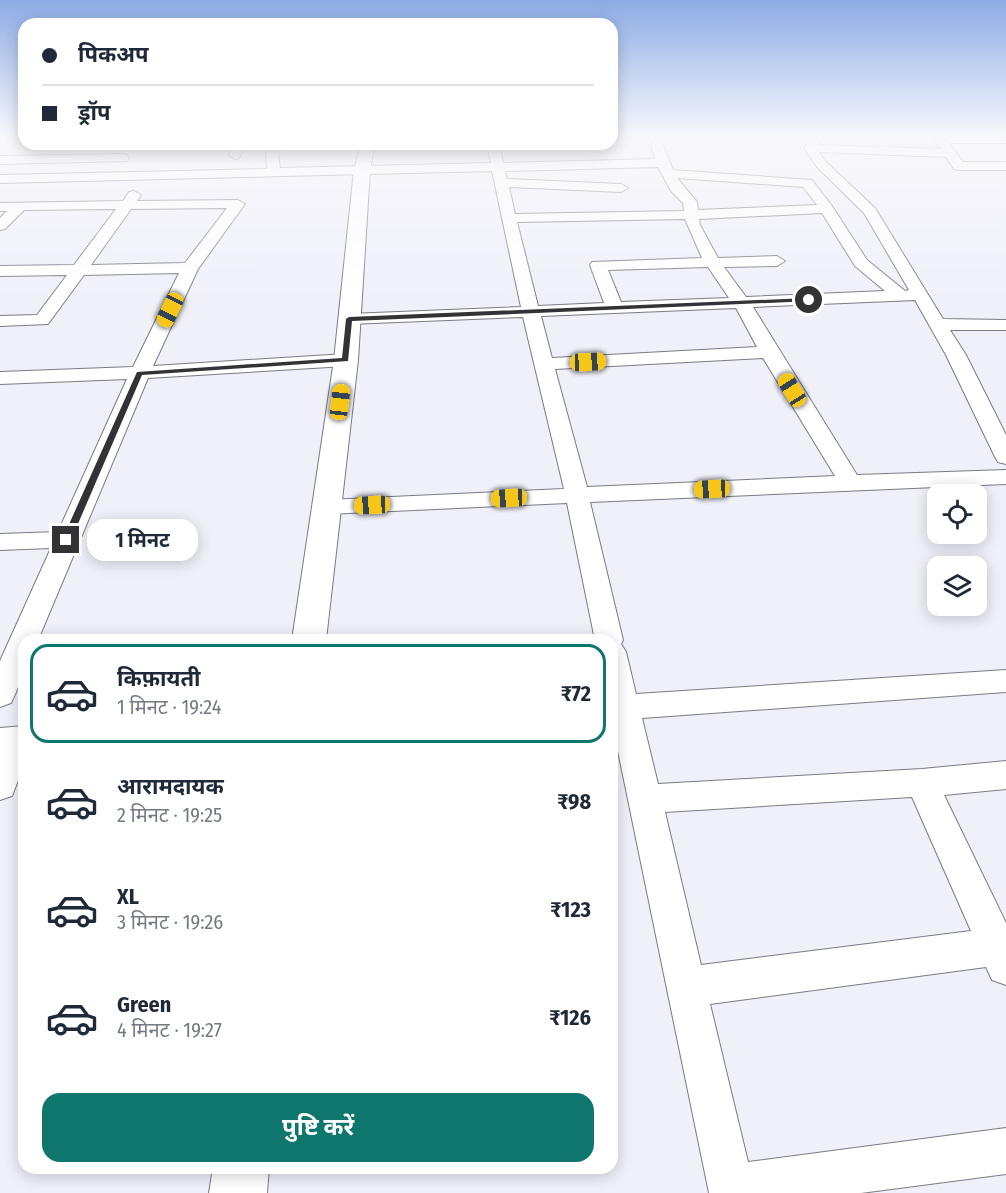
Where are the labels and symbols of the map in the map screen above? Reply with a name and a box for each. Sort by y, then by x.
route start [795,286,822,313]
car [154,290,186,330]
car [570,352,606,372]
car [775,370,809,410]
car [329,383,351,421]
car [694,479,730,499]
car [491,488,527,508]
car [354,495,390,515]
callout: 1 मिनट [87,519,198,561]
route end [52,526,79,553]

